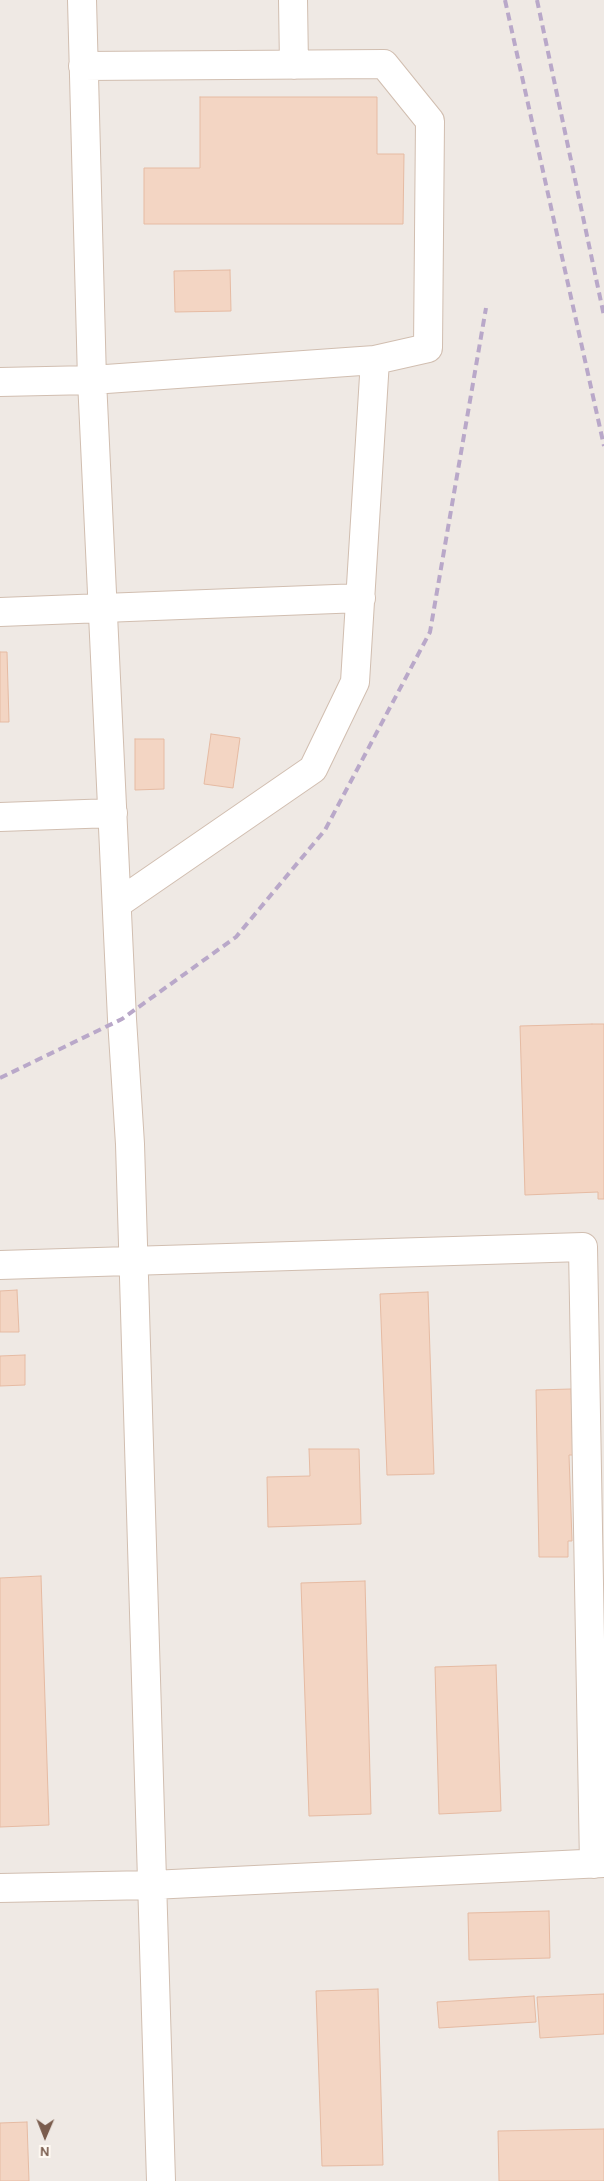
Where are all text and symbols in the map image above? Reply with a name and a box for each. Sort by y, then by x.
north arrow [20,2111,70,2161]
text: N [40,2143,50,2160]

